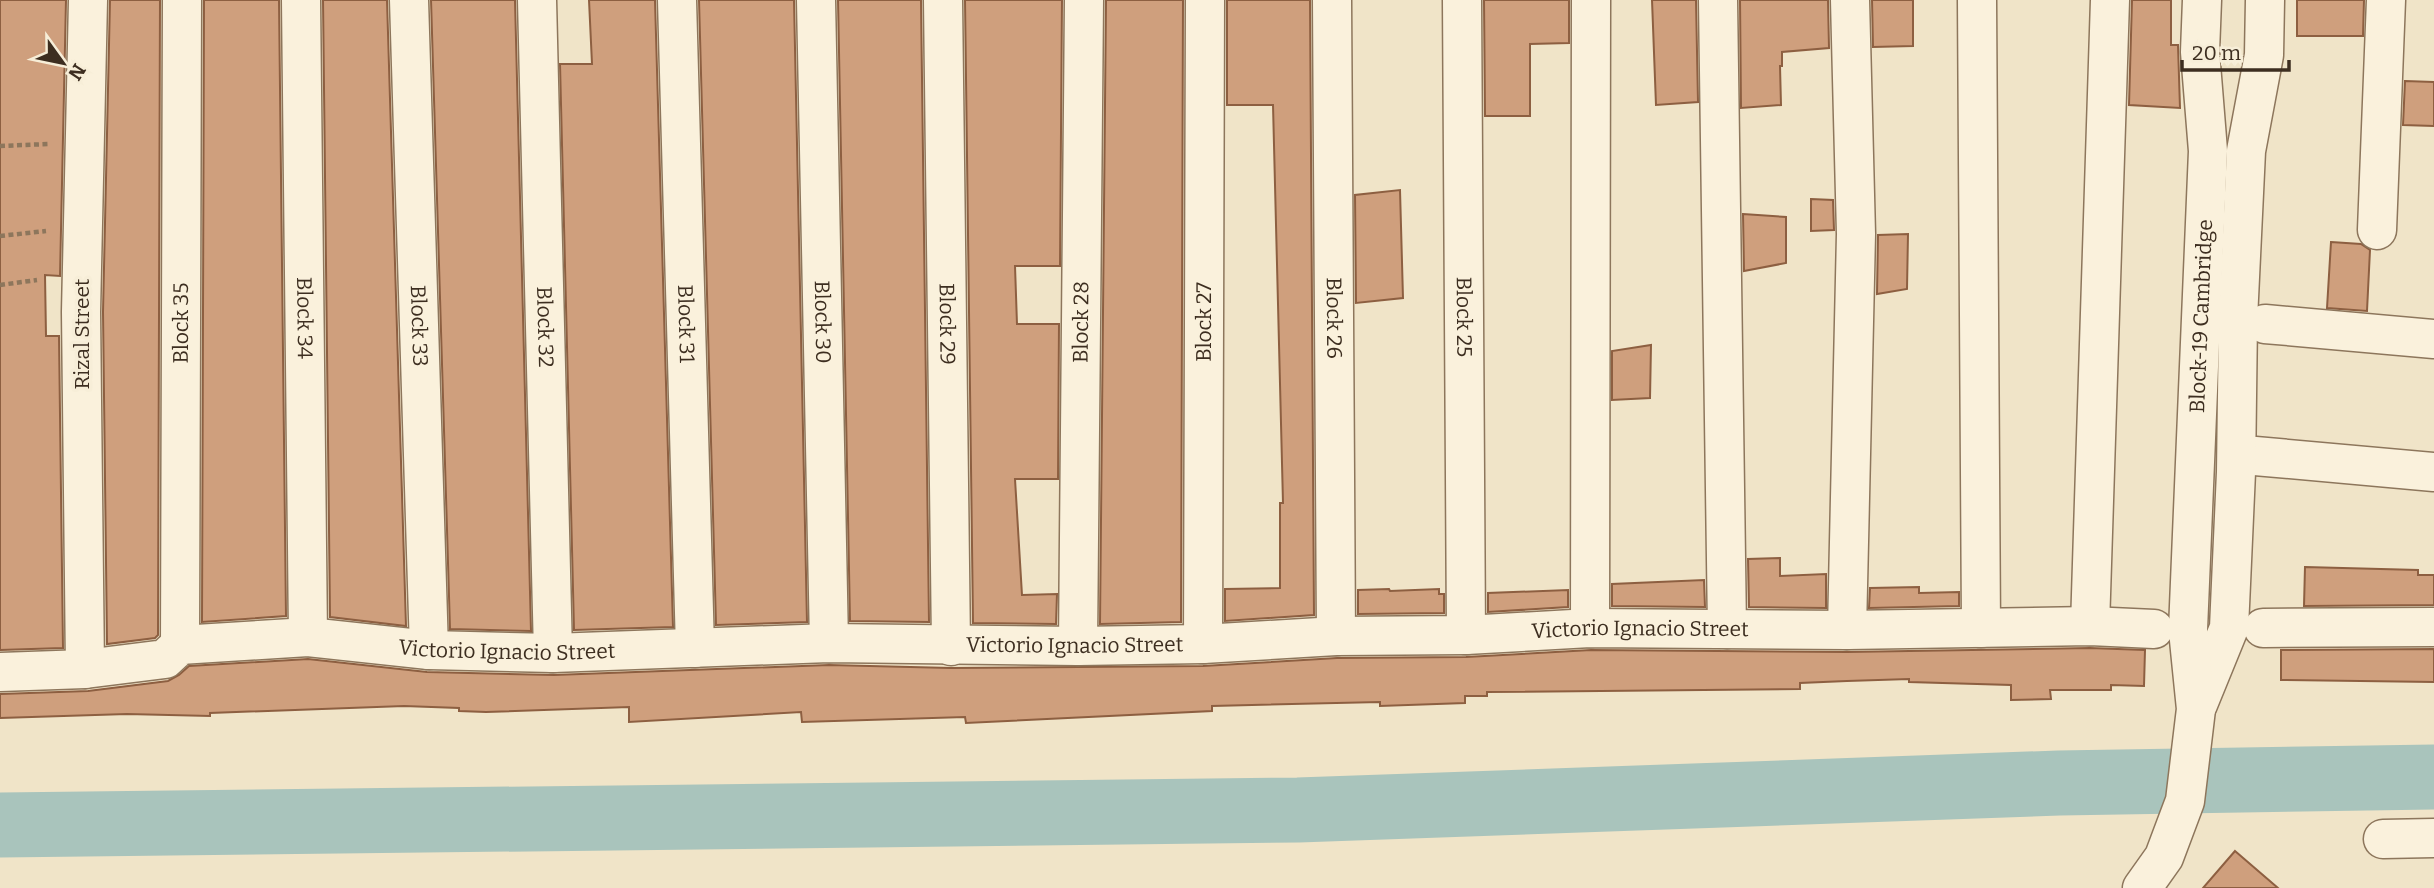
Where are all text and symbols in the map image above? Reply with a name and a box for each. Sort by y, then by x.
north arrow [28,28,98,98]
scale bar [2182,28,2289,72]
text: 20 m [2192,40,2241,66]
text: N [63,60,90,85]
street label: Block-19 Cambridge [2184,219,2218,414]
street label: Block 34 [291,277,318,359]
street label: Block 26 [1321,277,1347,359]
street label: Block 25 [1451,277,1477,357]
street label: Rizal Street [69,278,95,389]
street label: Block 30 [809,280,836,364]
street label: Block 28 [1068,281,1094,363]
street label: Block 35 [168,282,194,364]
street label: Block 27 [1191,282,1217,362]
street label: Block 29 [934,283,961,365]
street label: Block 31 [672,284,700,364]
street label: Block 33 [405,285,433,367]
street label: Block 32 [531,286,559,368]
street label: Victorio Ignacio Street [1531,615,1749,644]
street label: Victorio Ignacio Street [966,631,1184,659]
street label: Victorio Ignacio Street [397,634,616,666]

